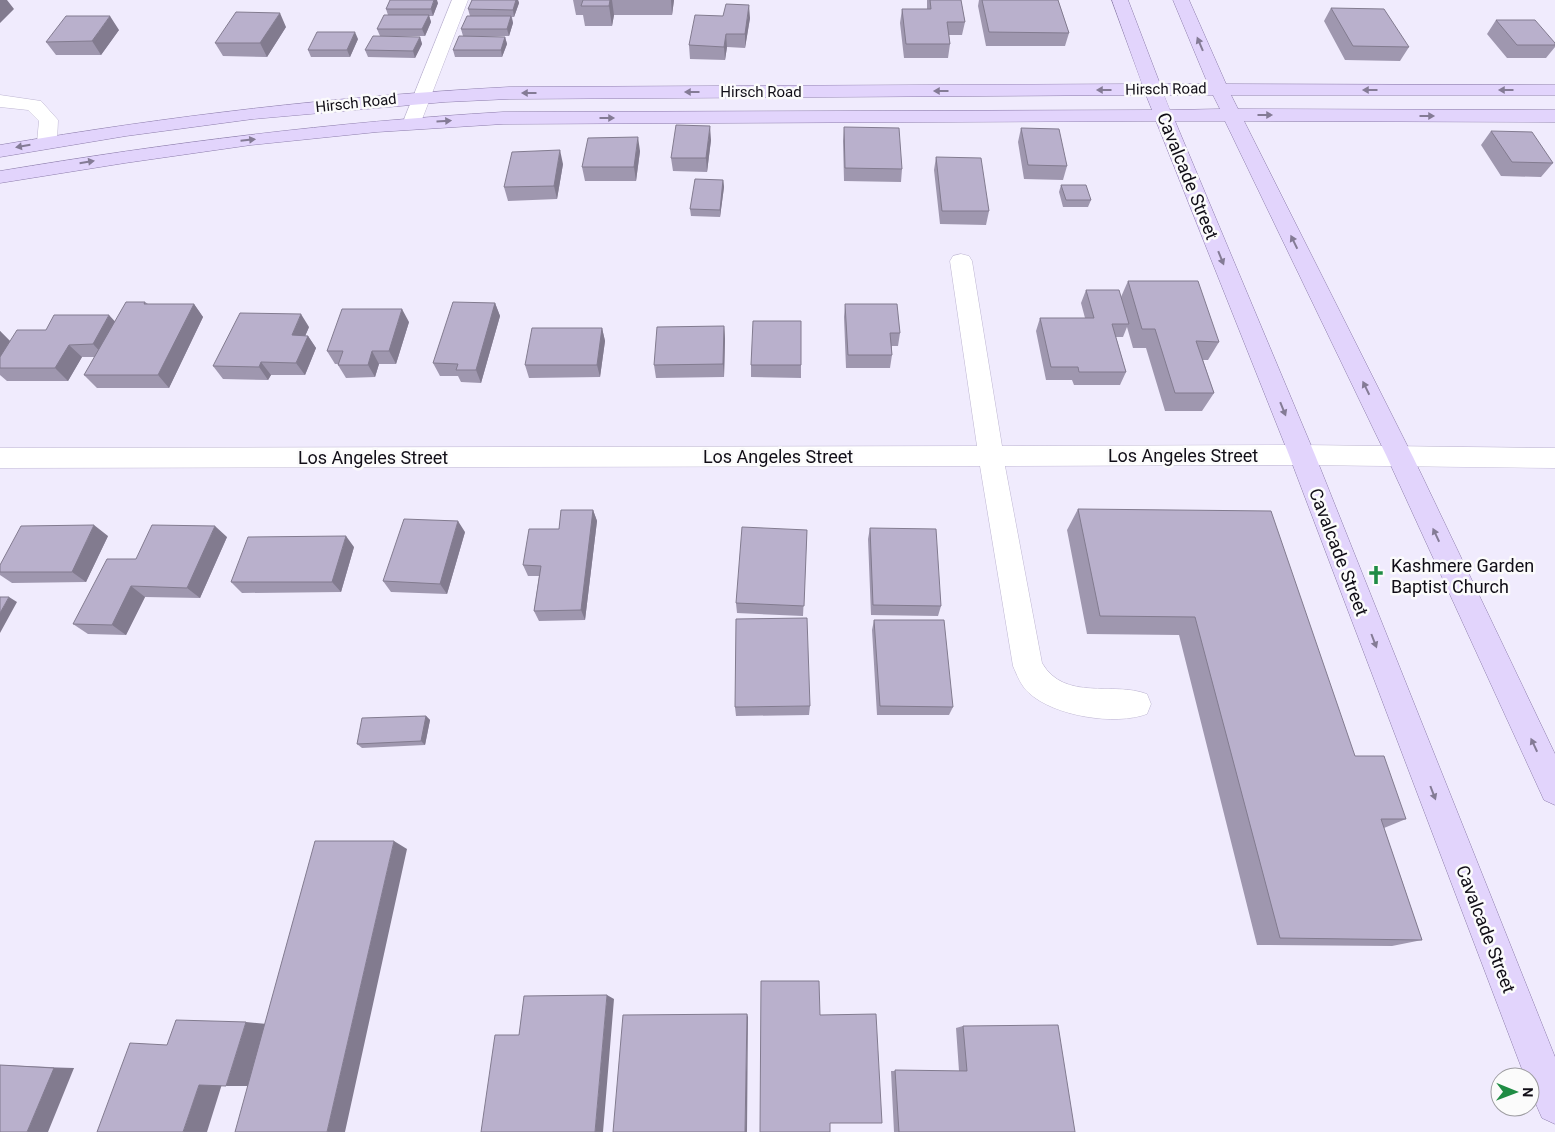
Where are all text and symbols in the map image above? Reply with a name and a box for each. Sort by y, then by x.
one-way arrow [1196,36,1204,51]
street label: Hirsch Road [1125,79,1207,99]
street label: Hirsch Road [720,83,802,101]
one-way arrow [1362,85,1378,93]
one-way arrow [1096,86,1112,94]
one-way arrow [1498,86,1514,94]
one-way arrow [933,87,949,95]
one-way arrow [683,88,699,96]
one-way arrow [521,89,537,97]
street label: Hirsch Road [315,90,397,116]
street label: Cavalcade Street [1153,109,1223,243]
one-way arrow [1257,111,1273,119]
one-way arrow [1420,112,1436,120]
one-way arrow [599,114,615,122]
one-way arrow [437,116,453,124]
one-way arrow [240,136,256,144]
one-way arrow [15,143,31,151]
one-way arrow [79,158,95,166]
one-way arrow [1290,235,1298,249]
one-way arrow [1218,251,1226,265]
one-way arrow [1362,381,1370,395]
one-way arrow [1279,401,1287,416]
street label: Los Angeles Street [1108,445,1258,466]
street label: Los Angeles Street [703,446,853,467]
street label: Los Angeles Street [298,447,448,468]
street label: Cavalcade Street [1305,485,1373,619]
one-way arrow [1432,528,1440,542]
place label: Kashmere Garden Baptist Church [1391,555,1534,597]
church icon: Kashmere Garden Baptist Church [1365,564,1387,586]
one-way arrow [1370,634,1378,649]
one-way arrow [1530,738,1538,752]
one-way arrow [1430,785,1437,800]
street label: Cavalcade Street [1452,862,1520,996]
north arrow [1490,1067,1540,1117]
text: N [1520,1087,1536,1097]

